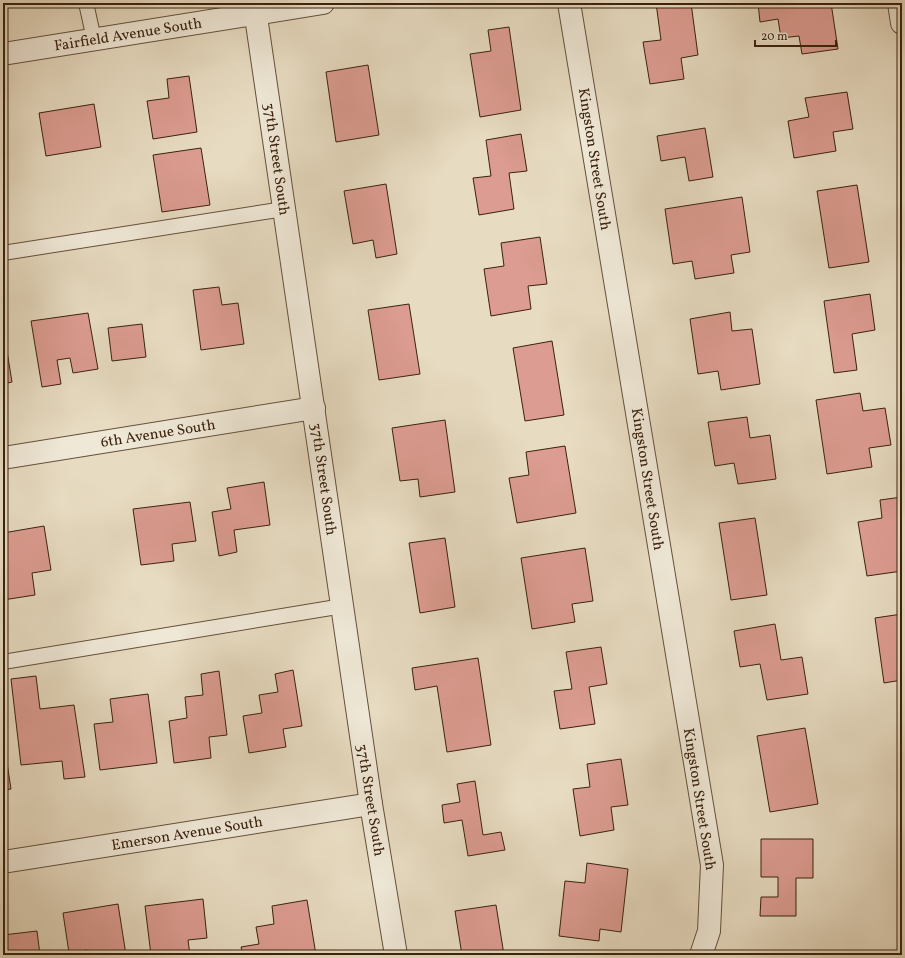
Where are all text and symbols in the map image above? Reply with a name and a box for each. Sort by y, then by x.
street label: Fairfield Avenue South [53,13,204,58]
scale bar [755,22,836,48]
text: 20 m [761,29,788,45]
street label: Kingston Street South [572,86,615,232]
street label: 37th Street South [257,102,294,217]
street label: Kingston Street South [625,406,668,552]
street label: 6th Avenue South [99,415,217,454]
street label: 37th Street South [304,422,341,537]
street label: Kingston Street South [677,726,720,872]
street label: 37th Street South [350,743,389,858]
street label: Emerson Avenue South [110,812,265,857]

